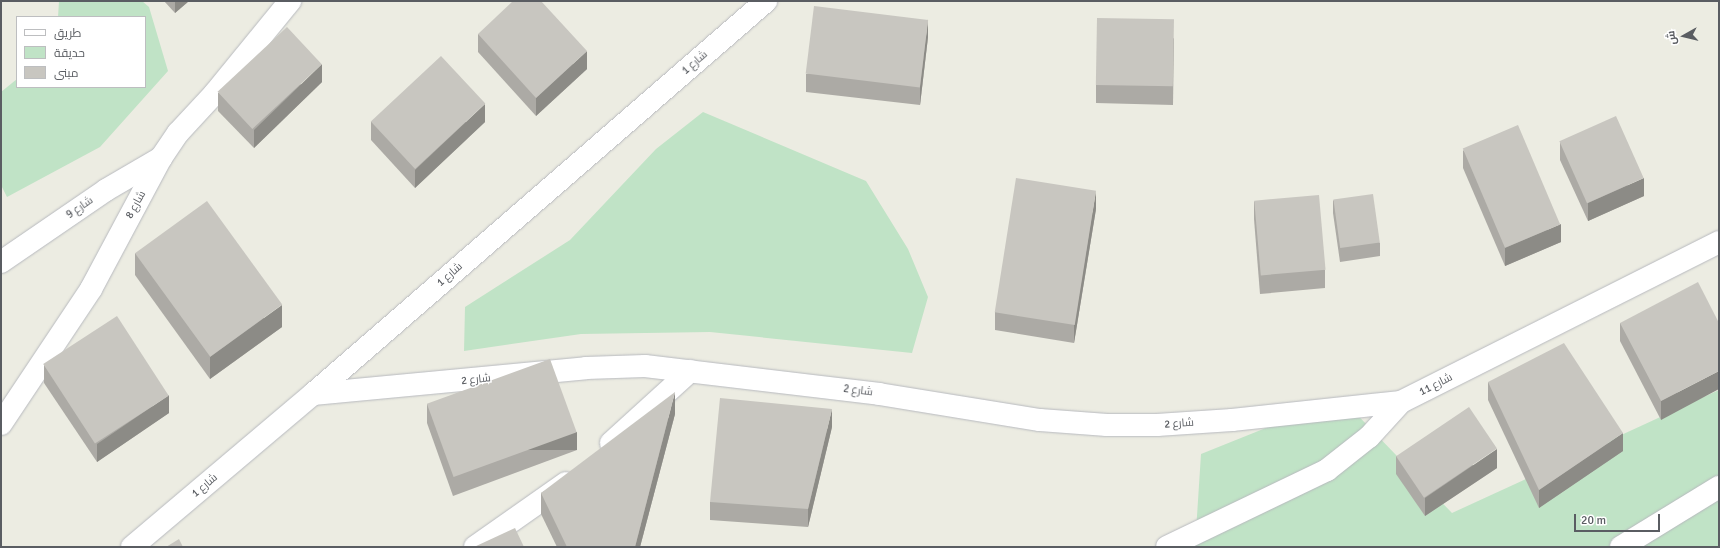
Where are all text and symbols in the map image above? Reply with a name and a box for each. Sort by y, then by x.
legend [16,16,146,88]
north arrow [1664,16,1704,56]
text: طريق [54,26,81,41]
text: ش [1664,30,1679,46]
text: حديقة [54,46,85,61]
street label: شارع 1 [679,48,711,78]
text: مبنى [54,66,79,81]
street label: شارع 8 [123,189,149,221]
street label: شارع 9 [64,194,96,222]
street label: شارع 1 [434,260,466,290]
street label: شارع 11 [1417,371,1455,399]
street label: شارع 2 [461,372,491,388]
street label: شارع 2 [842,383,874,399]
street label: شارع 2 [1164,416,1194,432]
street label: شارع 1 [189,471,221,501]
scale bar [1576,506,1662,532]
text: 20 m [1581,513,1606,528]

